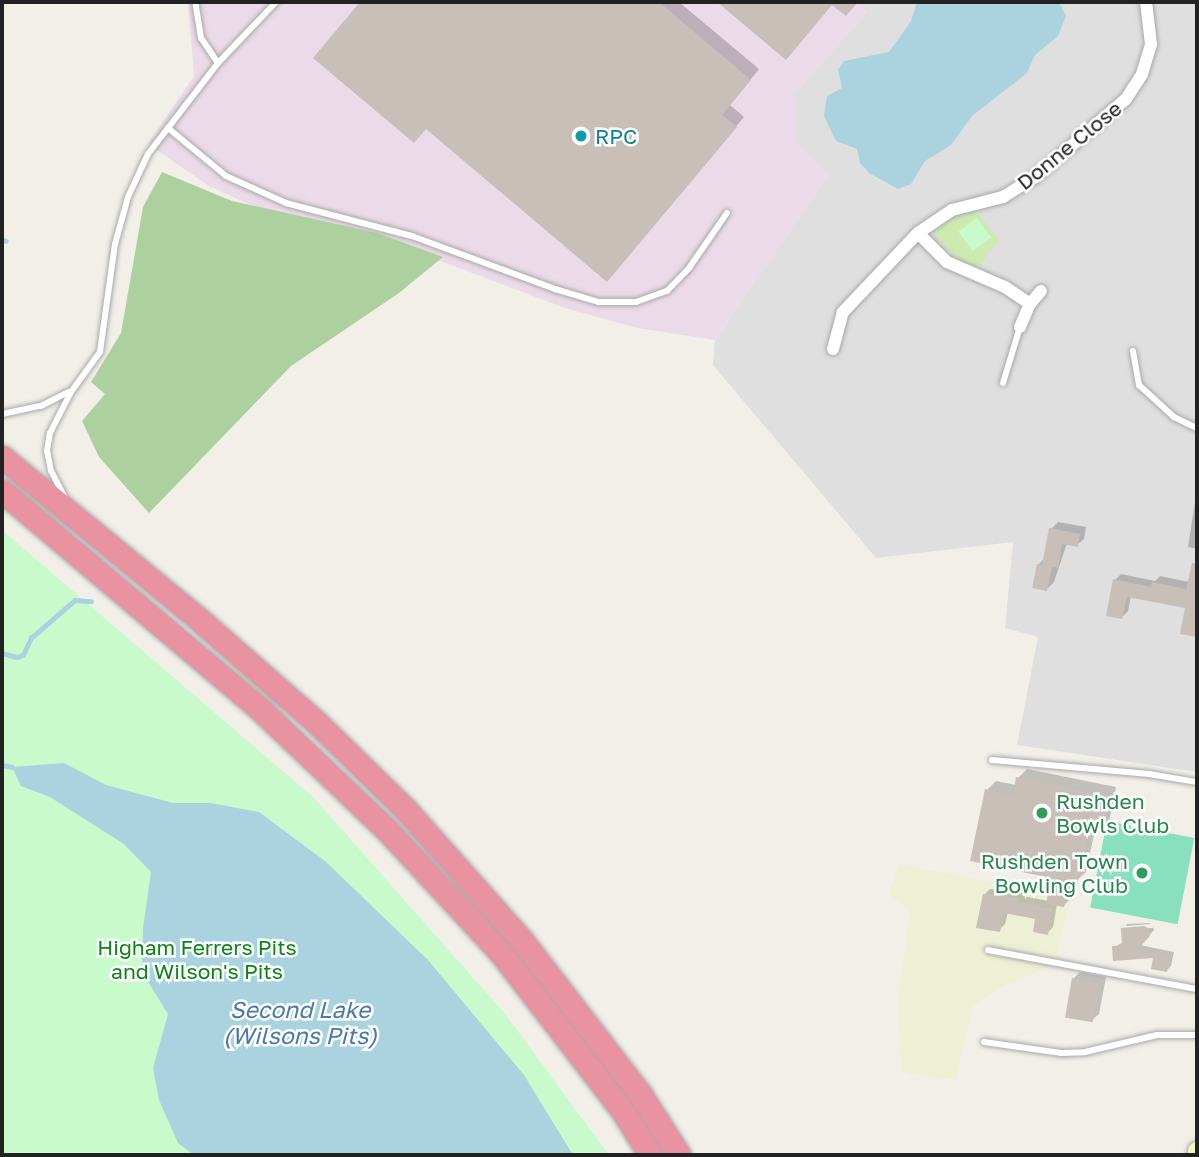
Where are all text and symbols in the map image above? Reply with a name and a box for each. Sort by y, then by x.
street label: Donne Close [1012,95,1126,195]
place label: RPC [595,123,637,149]
marker: RPC [573,128,589,144]
place label: Rushden Bowls Club [1056,788,1169,838]
marker: Rushden Bowls Club [1034,805,1050,821]
place label: Rushden Town Bowling Club [981,848,1128,898]
marker: Rushden Town Bowling Club [1134,865,1150,881]
park label: Higham Ferrers Pits and Wilson's Pits [97,934,297,984]
water label: Second Lake (Wilsons Pits) [223,995,377,1049]

